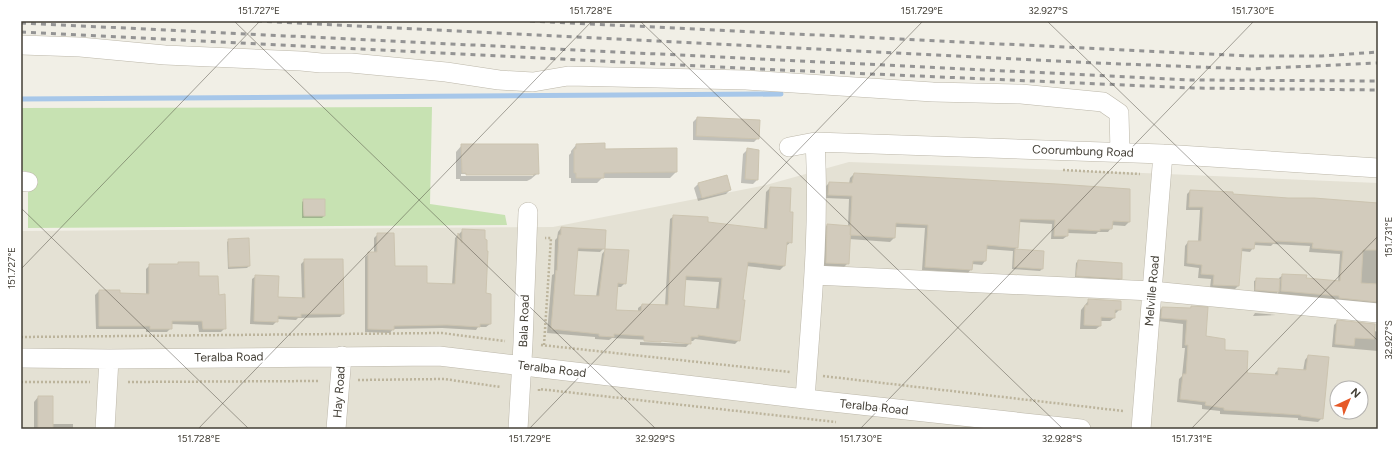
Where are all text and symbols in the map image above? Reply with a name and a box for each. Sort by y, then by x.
text: 151.727°E [238,4,280,17]
text: 151.728°E [570,4,612,17]
text: 151.729°E [901,4,943,17]
text: 32.927°S [1028,4,1068,17]
text: 151.730°E [1232,4,1275,17]
street label: Coorumbung Road [1032,142,1134,160]
text: 151.731°E [1382,217,1395,257]
text: 151.727°E [5,247,18,289]
street label: Melville Road [1142,255,1162,327]
street label: Bala Road [516,294,532,348]
text: 32.927°S [1382,320,1395,360]
street label: Teralba Road [194,349,264,365]
street label: Teralba Road [517,358,587,380]
street label: Hay Road [330,366,348,418]
north arrow [1329,380,1369,420]
text: N [1348,386,1363,401]
street label: Teralba Road [839,396,909,418]
text: 151.728°E [178,432,220,445]
text: 151.729°E [509,432,551,445]
text: 32.929°S [635,432,675,445]
text: 151.730°E [840,432,883,445]
text: 32.928°S [1042,432,1082,445]
text: 151.731°E [1172,432,1212,445]

